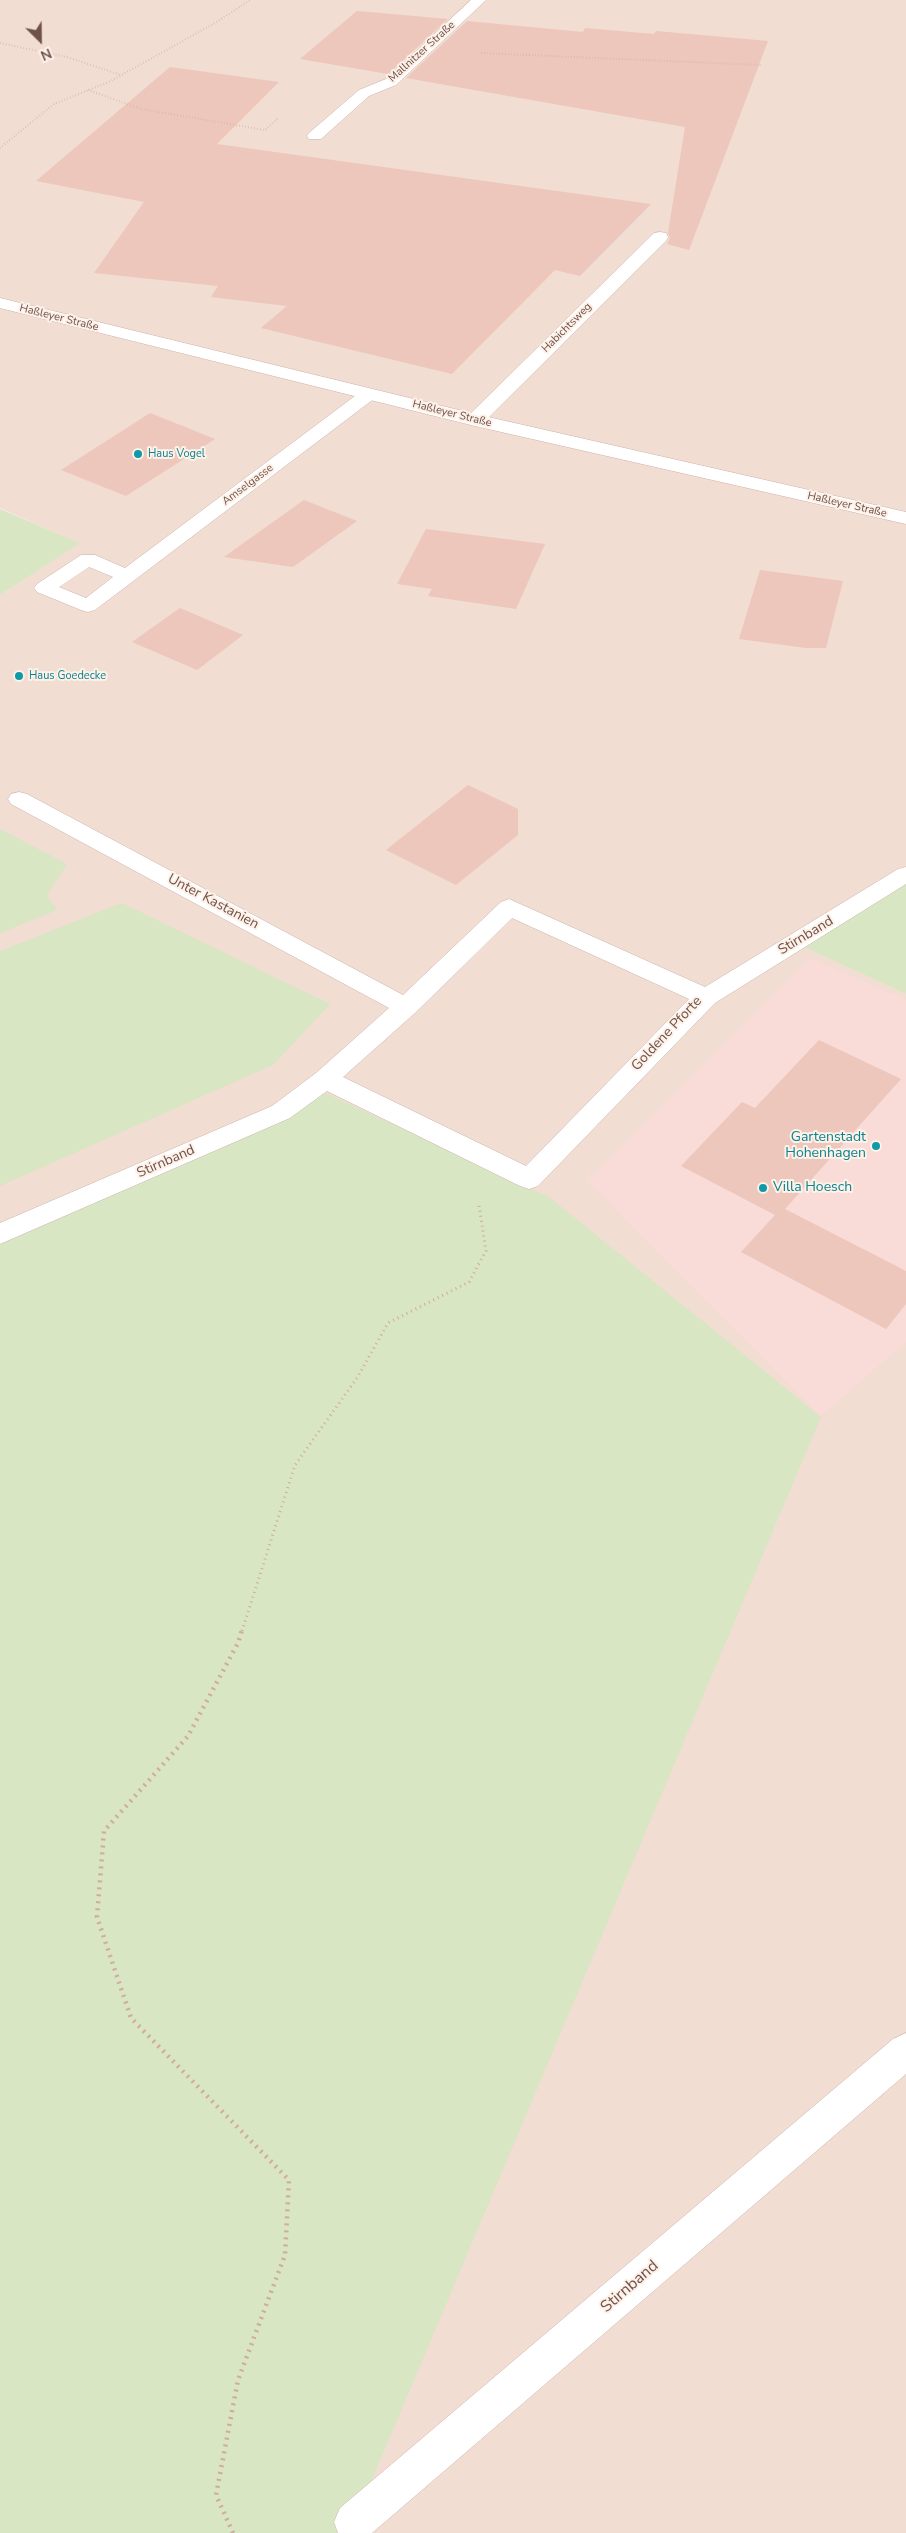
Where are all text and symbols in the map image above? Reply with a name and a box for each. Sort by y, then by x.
north arrow [15,15,65,65]
street label: Mallnitzer Straße [386,19,458,85]
text: N [38,43,55,65]
street label: Habichtsweg [539,300,595,356]
street label: Haßleyer Straße [18,302,100,334]
street label: Haßleyer Straße [411,398,493,430]
place label: Haus Vogel [148,447,205,461]
marker: Haus Vogel [132,448,144,460]
street label: Amselgasse [220,462,276,508]
street label: Haßleyer Straße [806,489,888,521]
place label: Haus Goedecke [29,669,106,683]
marker: Haus Goedecke [13,670,25,682]
street label: Unter Kastanien [165,871,261,933]
street label: Stirnband [775,913,837,959]
street label: Goldene Pforte [628,993,706,1075]
place label: Gartenstadt Hohenhagen [785,1130,866,1162]
marker: Gartenstadt Hohenhagen [870,1140,882,1152]
street label: Stirnband [135,1142,197,1182]
place label: Villa Hoesch [773,1180,852,1196]
marker: Villa Hoesch [757,1182,769,1194]
street label: Stirnband [597,2257,663,2317]

